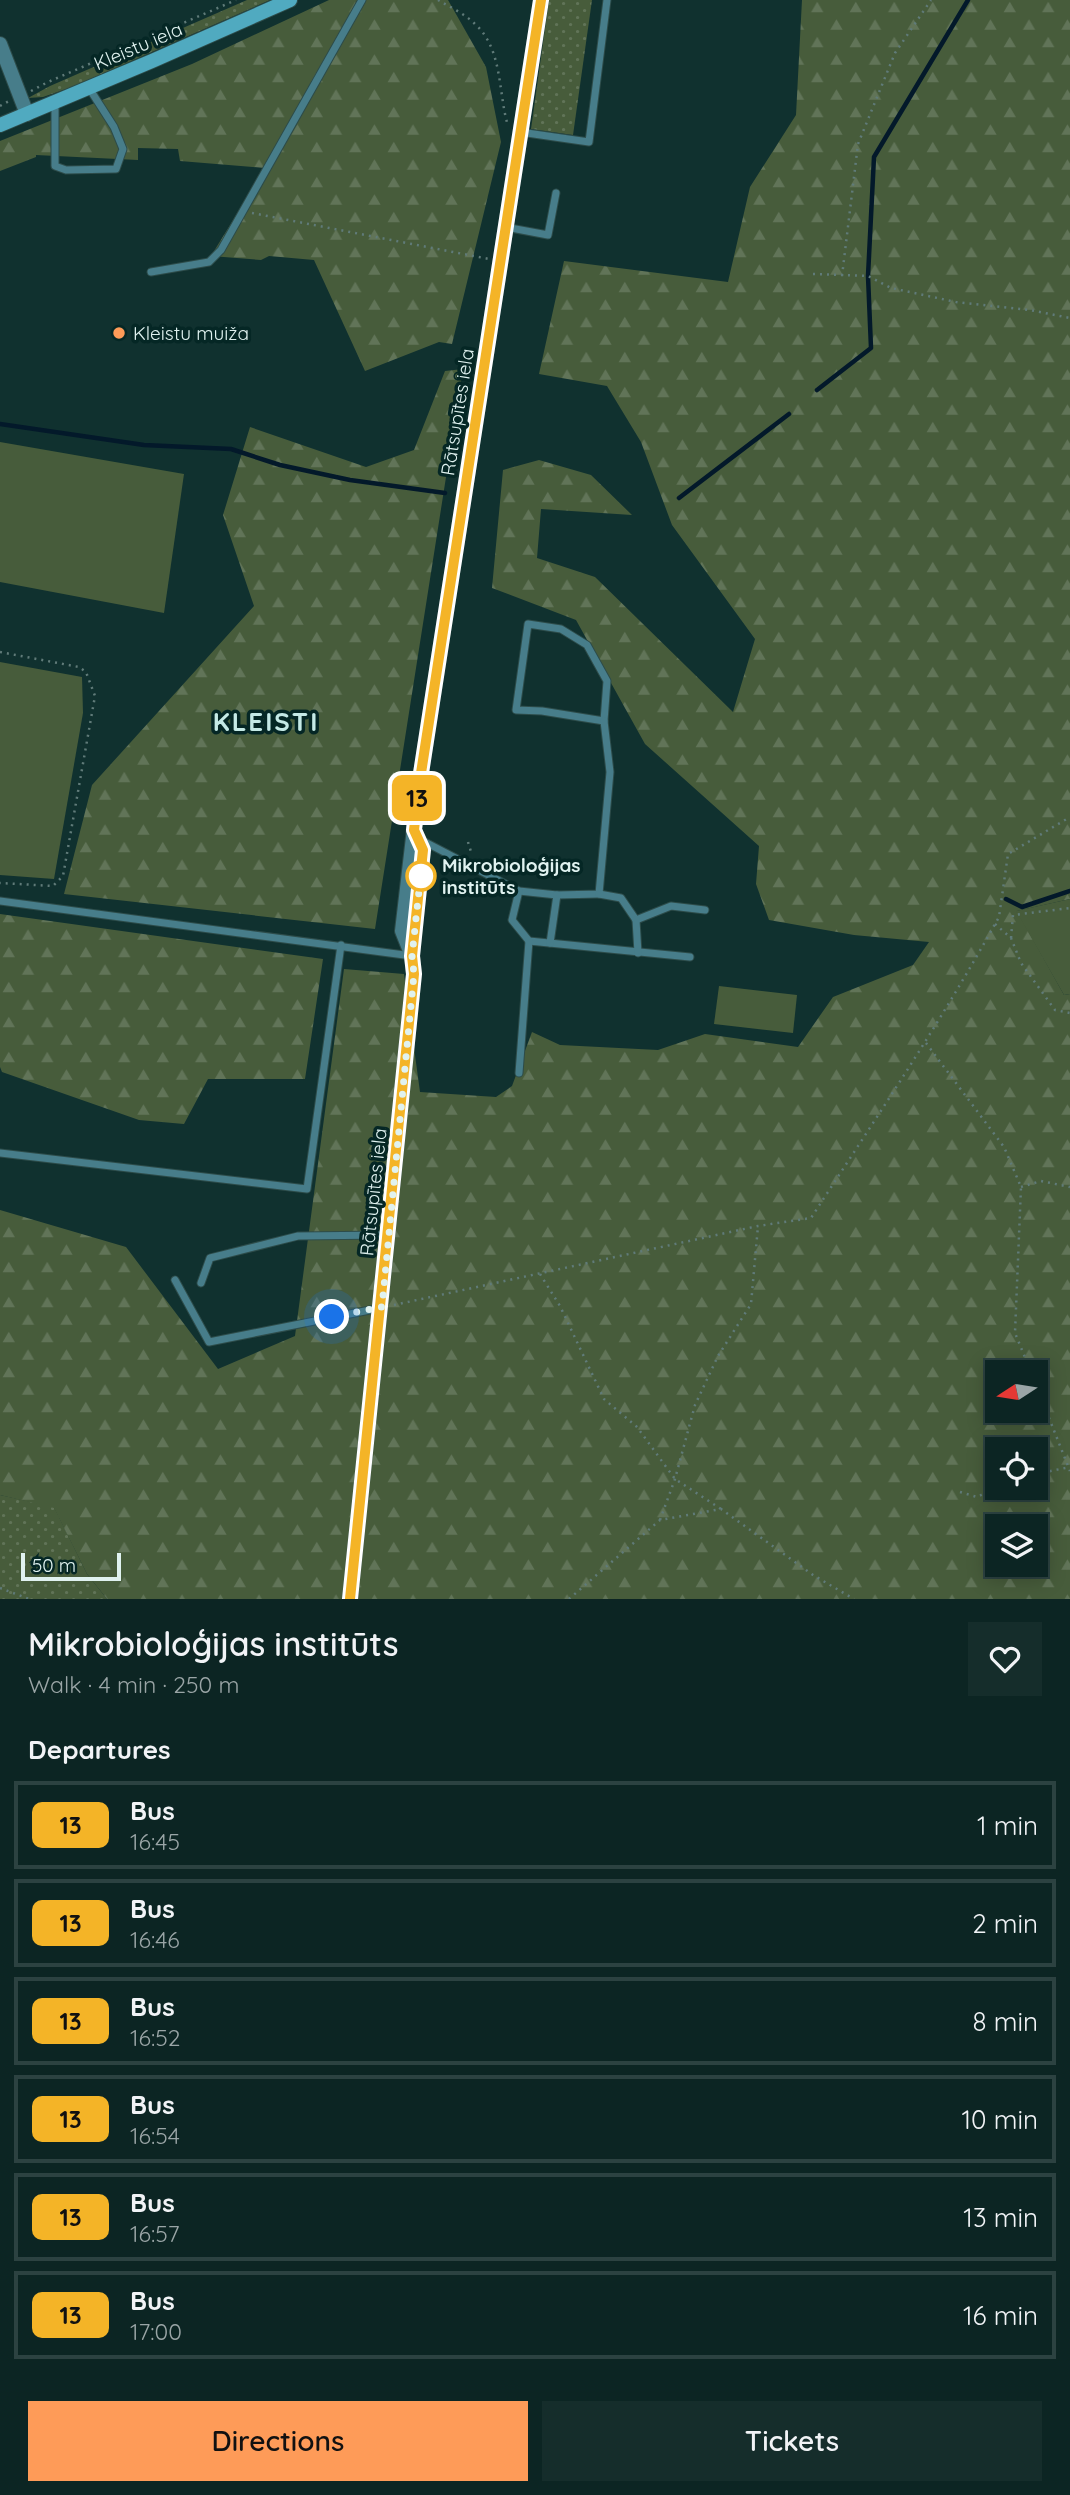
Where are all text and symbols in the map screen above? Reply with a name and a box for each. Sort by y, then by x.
street label: Kleistu iela [90,17,186,75]
place label: Kleistu muiža [133,321,249,345]
marker: Kleistu muiža [111,325,127,341]
street label: Rātsupītes iela [435,347,479,477]
district label: KLEISTI [213,705,319,738]
line badge: 13 [386,775,448,821]
text: 13 [406,783,428,813]
place label: Mikrobioloģijas institūts [442,853,581,899]
marker: Mikrobioloģijas institūts [406,861,436,891]
street label: Rātsupītes iela [354,1127,392,1257]
your location [314,1299,349,1334]
north arrow [985,1360,1048,1423]
map controls [985,1360,1048,1577]
button: locate [985,1437,1048,1500]
button: layers [985,1514,1048,1577]
scale bar [21,1550,121,1582]
text: 50 m [32,1553,76,1577]
button: heart [968,1622,1042,1696]
text: Mikrobioloģijas institūts [28,1623,399,1664]
text: Walk · 4 min · 250 m [28,1670,239,1699]
text: Departures [28,1733,171,1766]
text: Bus [130,1794,175,1827]
text: 1 min [977,1809,1038,1842]
text: 13 [59,1810,82,1840]
text: 16:45 [130,1827,180,1856]
text: Bus [130,1892,175,1925]
text: 2 min [972,1907,1038,1940]
text: 13 [59,1908,82,1938]
text: 16:46 [130,1925,180,1954]
text: Bus [130,1990,175,2023]
text: 8 min [973,2005,1038,2038]
text: 13 [59,2006,82,2036]
text: 16:52 [130,2023,180,2052]
text: Bus [130,2088,175,2121]
text: 10 min [962,2103,1038,2136]
text: 13 [59,2104,82,2134]
text: 16:54 [130,2121,180,2150]
text: Bus [130,2186,175,2219]
text: 13 min [963,2201,1038,2234]
text: 13 [59,2202,82,2232]
text: 16:57 [130,2219,180,2248]
text: Bus [130,2284,175,2317]
text: 16 min [963,2299,1038,2332]
text: 13 [59,2300,82,2330]
text: 17:00 [130,2317,182,2346]
button: Directions [28,2401,528,2481]
button: Tickets [542,2401,1042,2481]

